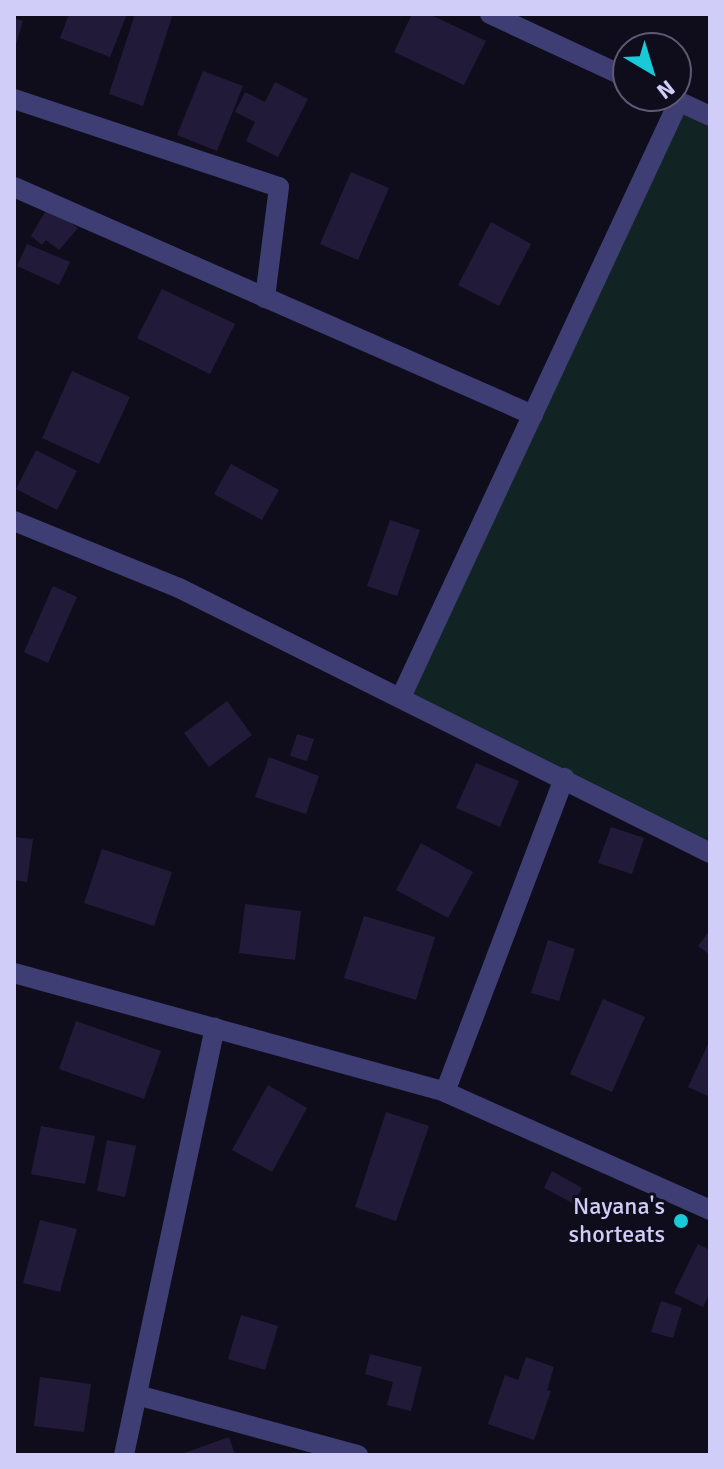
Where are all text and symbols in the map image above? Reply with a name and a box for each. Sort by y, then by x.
north arrow [612,32,692,112]
text: N [652,74,680,105]
place label: Nayana's shorteats [569,1193,665,1249]
marker: Nayana's shorteats [672,1212,690,1230]

